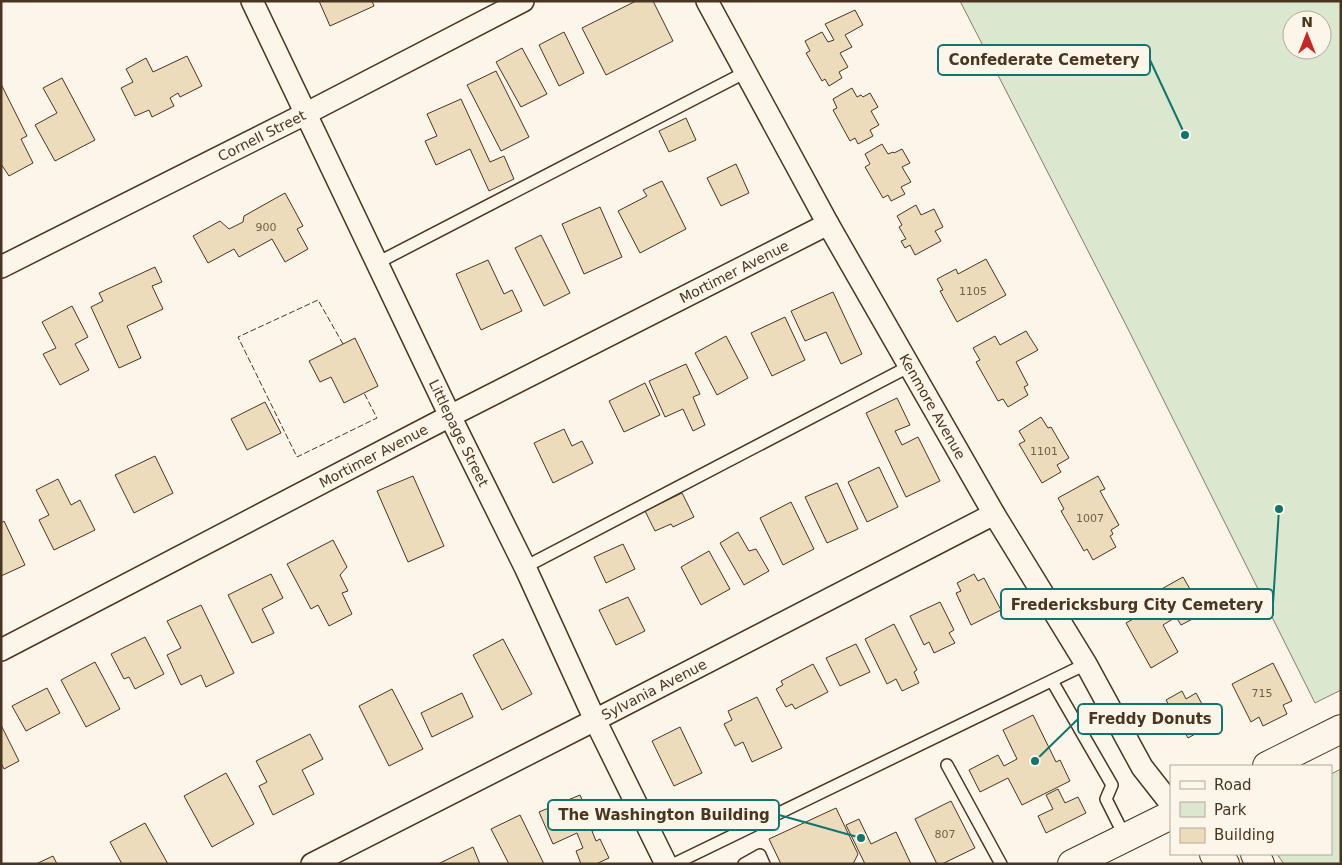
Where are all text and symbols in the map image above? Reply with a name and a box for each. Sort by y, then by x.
north arrow [1282,10,1332,60]
text: N [1301,14,1313,30]
callout: Confederate Cemetery [938,45,1150,75]
text: Confederate Cemetery [948,51,1140,69]
street label: Cornell Street [215,107,309,165]
house number: 900 [256,221,277,234]
street label: Mortimer Avenue [677,237,791,306]
house number: 1105 [959,285,987,298]
street label: Kenmore Avenue [896,351,969,462]
street label: Littlepage Street [426,377,492,490]
street label: Mortimer Avenue [316,421,431,491]
house number: 1101 [1030,445,1058,458]
house number: 1007 [1076,512,1104,525]
callout: Fredericksburg City Cemetery [1001,589,1273,619]
text: Fredericksburg City Cemetery [1011,596,1264,614]
street label: Sylvania Avenue [599,656,709,723]
house number: 715 [1252,687,1273,700]
callout: Freddy Donuts [1078,704,1222,734]
text: Freddy Donuts [1088,710,1212,728]
legend [1170,765,1332,855]
text: Road [1214,776,1252,794]
callout: The Washington Building [548,800,779,830]
text: Park [1214,801,1247,819]
text: The Washington Building [558,806,770,824]
text: Building [1214,826,1275,844]
house number: 807 [935,828,956,841]

